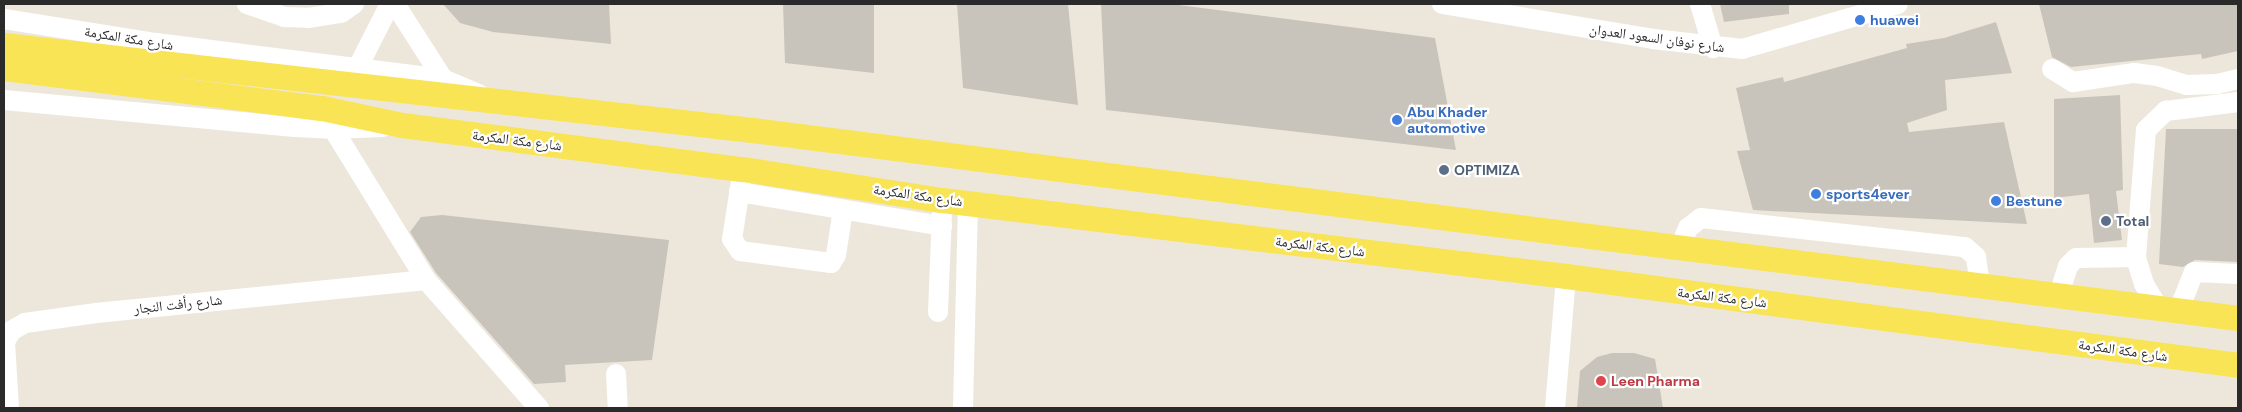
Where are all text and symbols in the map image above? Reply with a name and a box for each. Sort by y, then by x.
place label: huawei [1870,12,1919,28]
marker: huawei [1854,14,1866,26]
street label: شارع نوفان السعود العدوان [1588,20,1726,56]
street label: شارع مكة المكرمة [83,23,175,53]
place label: Abu Khader automotive [1407,104,1487,136]
marker: Abu Khader automotive [1391,114,1403,126]
street label: شارع مكة المكرمة [471,126,563,154]
place label: OPTIMIZA [1454,162,1520,178]
marker: OPTIMIZA [1438,164,1450,176]
street label: شارع مكة المكرمة [872,180,964,210]
place label: sports4ever [1826,186,1909,202]
marker: sports4ever [1810,188,1822,200]
place label: Bestune [2006,193,2062,209]
marker: Bestune [1990,195,2002,207]
place label: Total [2116,213,2149,229]
marker: Total [2100,215,2112,227]
street label: شارع مكة المكرمة [1274,232,1366,260]
street label: شارع مكة المكرمة [1676,283,1768,311]
street label: شارع رأفت النجار [133,291,223,317]
street label: شارع مكة المكرمة [2077,335,2169,365]
place label: Leen Pharma [1611,373,1700,389]
marker: Leen Pharma [1595,375,1607,387]

